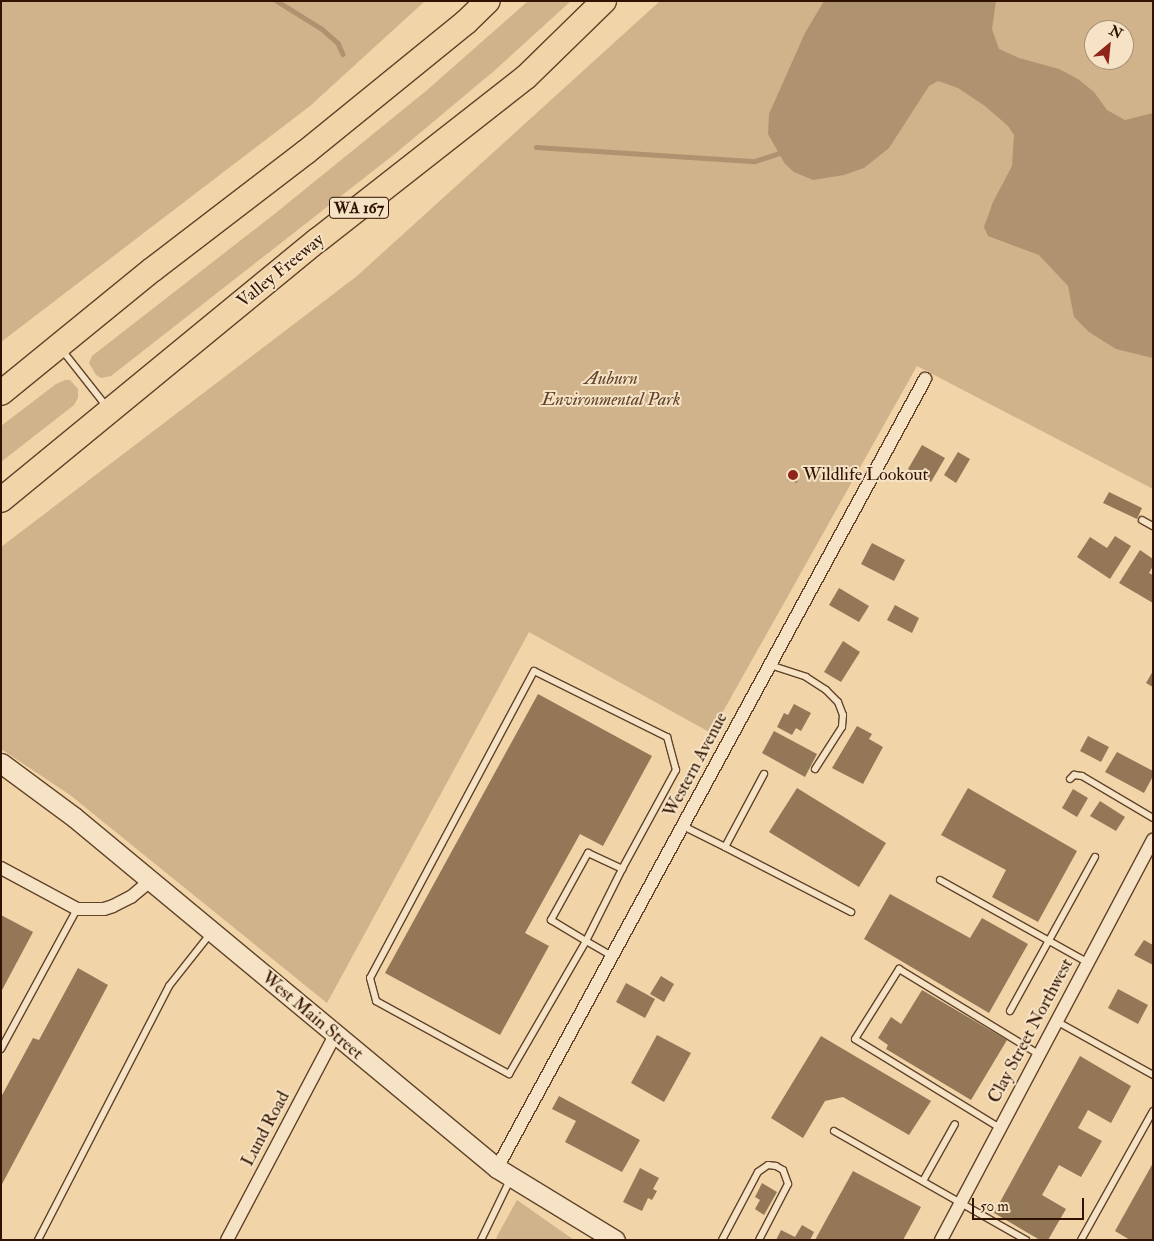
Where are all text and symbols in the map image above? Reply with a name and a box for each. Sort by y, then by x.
north arrow [1084,20,1134,70]
text: N [1106,22,1125,43]
road number: WA 167 [329,194,389,222]
street label: Valley Freeway [233,229,329,313]
park label: Auburn Environmental Park [542,369,680,412]
place label: Wildlife Lookout [803,464,928,486]
marker: Wildlife Lookout [787,469,799,481]
street label: Western Avenue [659,709,733,821]
street label: Clay Street Northwest [984,955,1078,1107]
street label: West Main Street [257,967,367,1065]
street label: Lund Road [237,1088,295,1170]
scale bar [974,1188,1086,1220]
text: 50 m [980,1197,1009,1216]

